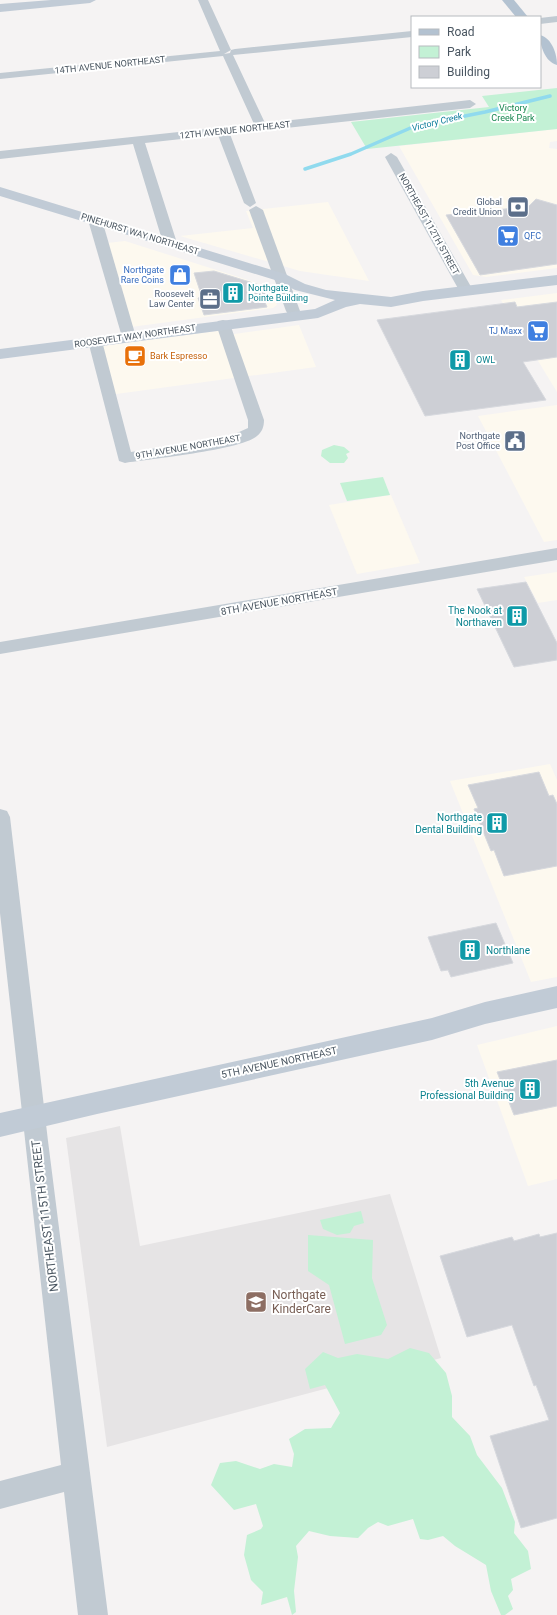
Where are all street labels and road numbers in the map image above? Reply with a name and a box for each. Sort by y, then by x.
street label: 14TH AVENUE NORTHEAST [54,54,167,76]
street label: 12TH AVENUE NORTHEAST [179,119,292,141]
street label: NORTHEAST 112TH STREET [397,172,461,277]
street label: PINEHURST WAY NORTHEAST [80,211,201,257]
street label: ROOSEVELT WAY NORTHEAST [74,322,197,349]
street label: 9TH AVENUE NORTHEAST [135,433,242,461]
street label: 8TH AVENUE NORTHEAST [220,586,338,617]
street label: 5TH AVENUE NORTHEAST [220,1045,338,1080]
street label: NORTHEAST 115TH STREET [29,1139,61,1293]

